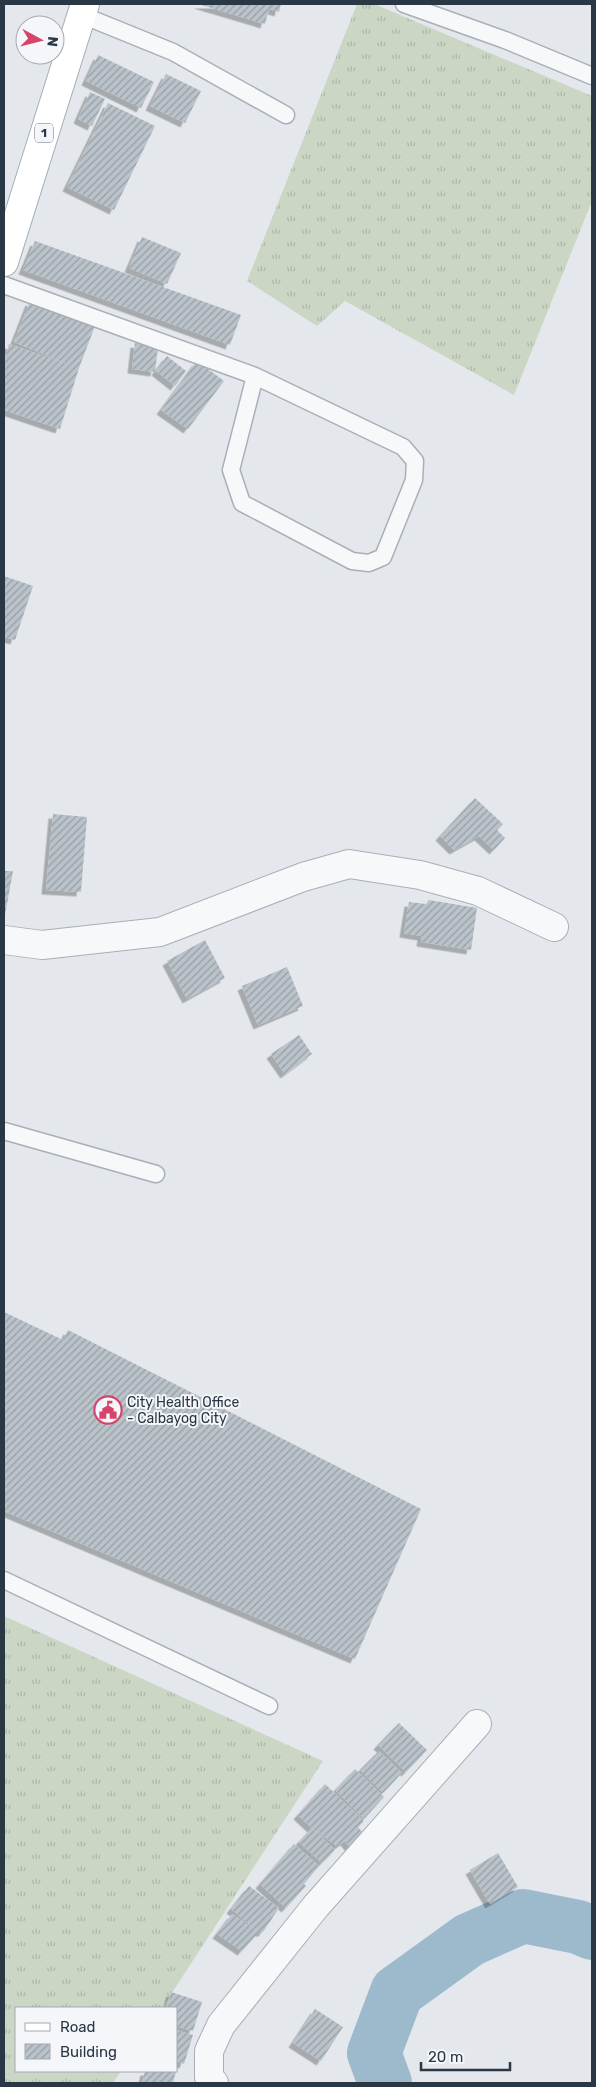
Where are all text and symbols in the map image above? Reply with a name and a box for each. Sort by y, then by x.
north arrow [15,15,65,65]
text: N [43,35,61,48]
road number: 1 [35,124,53,142]
place label: City Health Office - Calbayog City [127,1394,240,1427]
public building icon: City Health Office - Calbayog City [93,1395,123,1425]
legend [15,2007,178,2072]
text: Road [60,2018,96,2036]
scale bar [421,2040,510,2072]
text: Building [60,2043,117,2061]
text: 20 m [428,2048,463,2066]

